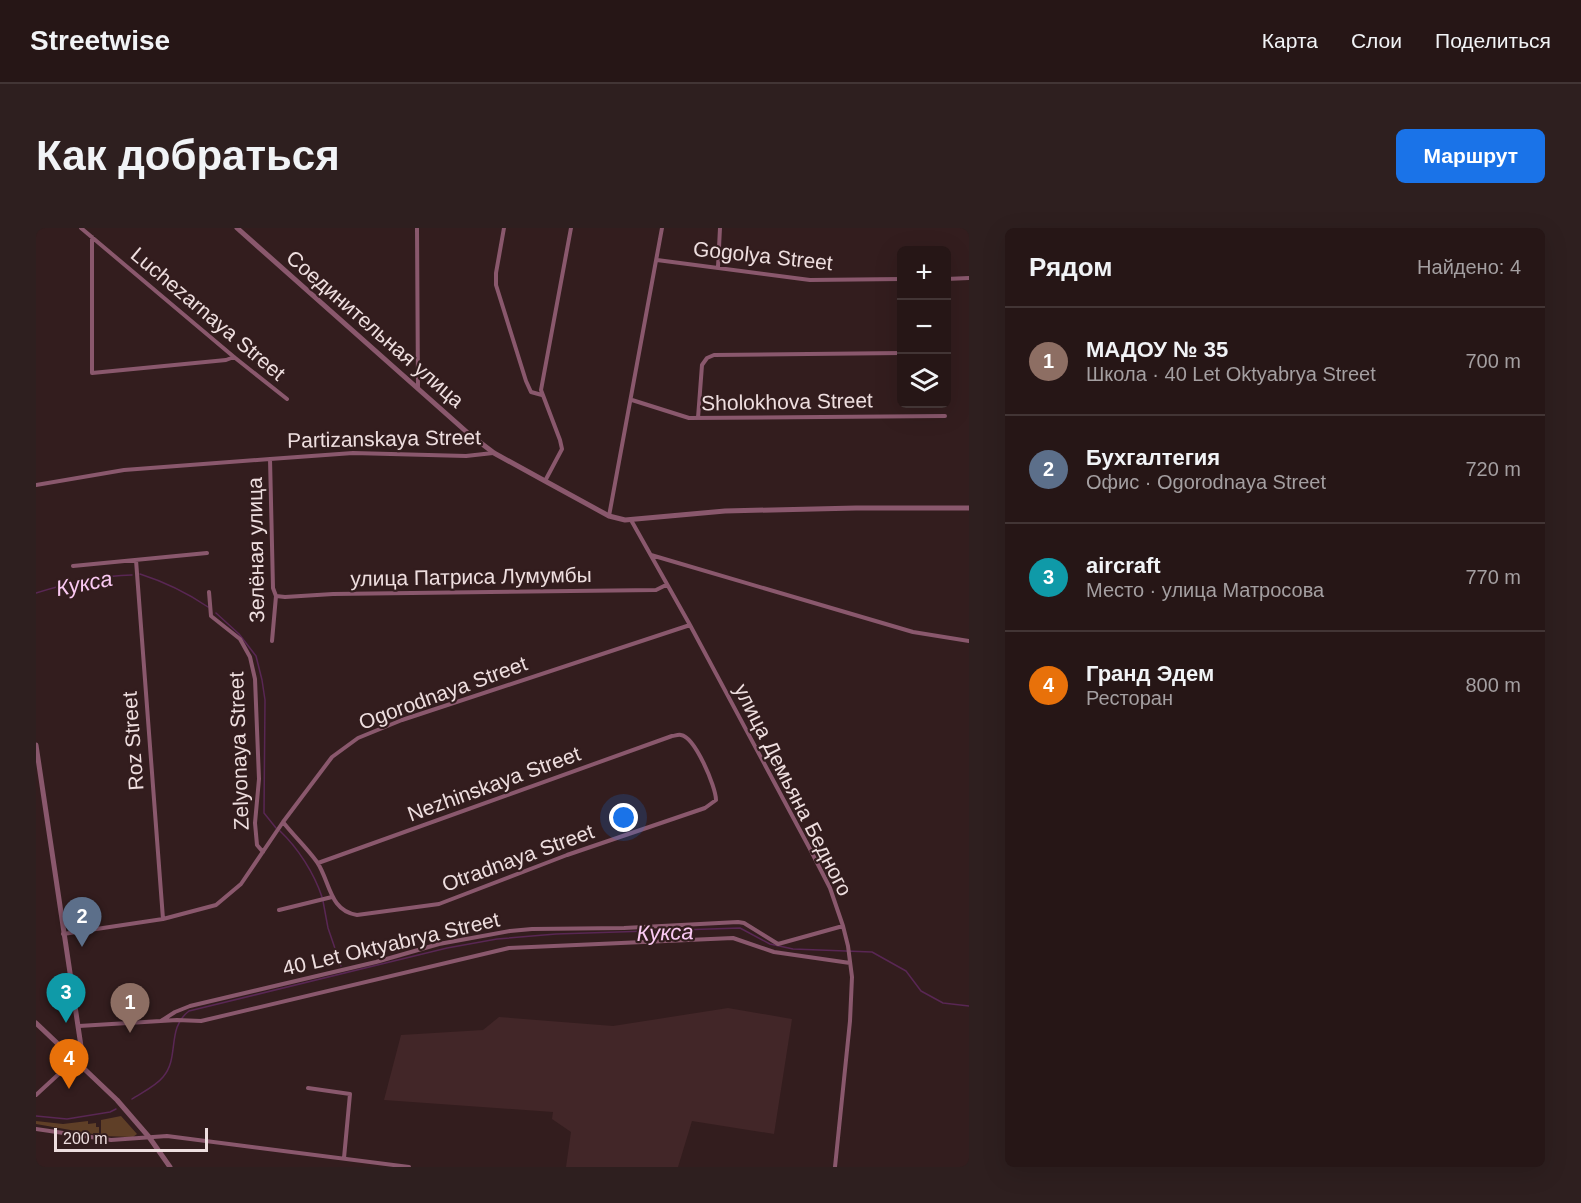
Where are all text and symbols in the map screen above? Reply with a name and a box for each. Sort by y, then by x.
text: Streetwise [30,25,170,56]
text: Карта [1262,29,1318,52]
text: Слои [1351,29,1402,52]
text: Поделиться [1435,29,1551,52]
button: Маршрут [1396,129,1545,183]
text: Как добраться [36,132,340,179]
street label: Gogolya Street [692,237,834,274]
street label: Luchezarnaya Street [127,243,290,385]
street label: Соединительная улица [282,245,469,412]
map controls [897,246,951,408]
button: + [897,246,951,300]
text: Рядом [1029,252,1112,282]
text: Найдено: 4 [1417,256,1521,278]
button: − [897,300,951,354]
text: МАДОУ № 35 [1086,337,1228,362]
text: 1 [1043,350,1054,372]
text: 700 m [1465,350,1521,372]
button: layers [897,354,951,408]
text: Школа · 40 Let Oktyabrya Street [1086,363,1376,385]
street label: Sholokhova Street [701,389,873,414]
street label: Partizanskaya Street [287,425,481,452]
text: Бухгалтегия [1086,445,1220,470]
text: 2 [1043,458,1054,480]
text: 720 m [1465,458,1521,480]
text: Офис · Ogorodnaya Street [1086,471,1326,493]
street label: Зелёная улица [243,477,268,623]
text: aircraft [1086,553,1161,578]
street label: улица Патриса Лумумбы [350,563,592,590]
water label: Кукса [54,566,115,601]
text: 3 [1043,566,1054,588]
text: 770 m [1465,566,1521,588]
text: Место · улица Матросова [1086,579,1324,601]
street label: Ogorodnaya Street [356,651,530,734]
text: Гранд Эдем [1086,661,1214,686]
street label: Zelyonaya Street [224,671,253,831]
text: 4 [1043,674,1054,696]
text: 800 m [1465,674,1521,696]
street label: улица Демьяна Бедного [730,680,857,900]
text: Ресторан [1086,687,1173,709]
street label: Roz Street [118,691,147,791]
street label: Nezhinskaya Street [404,742,583,825]
your location [609,803,638,832]
street label: Otradnaya Street [439,819,597,896]
pin: 2 [62,898,102,947]
street label: 40 Let Oktyabrya Street [280,907,502,980]
water label: Кукса [636,919,694,946]
pin: 3 [46,974,86,1023]
pin: 1 [110,984,149,1033]
pin: 4 [50,1040,88,1089]
scale bar [54,1125,208,1152]
text: 200 m [63,1130,107,1147]

